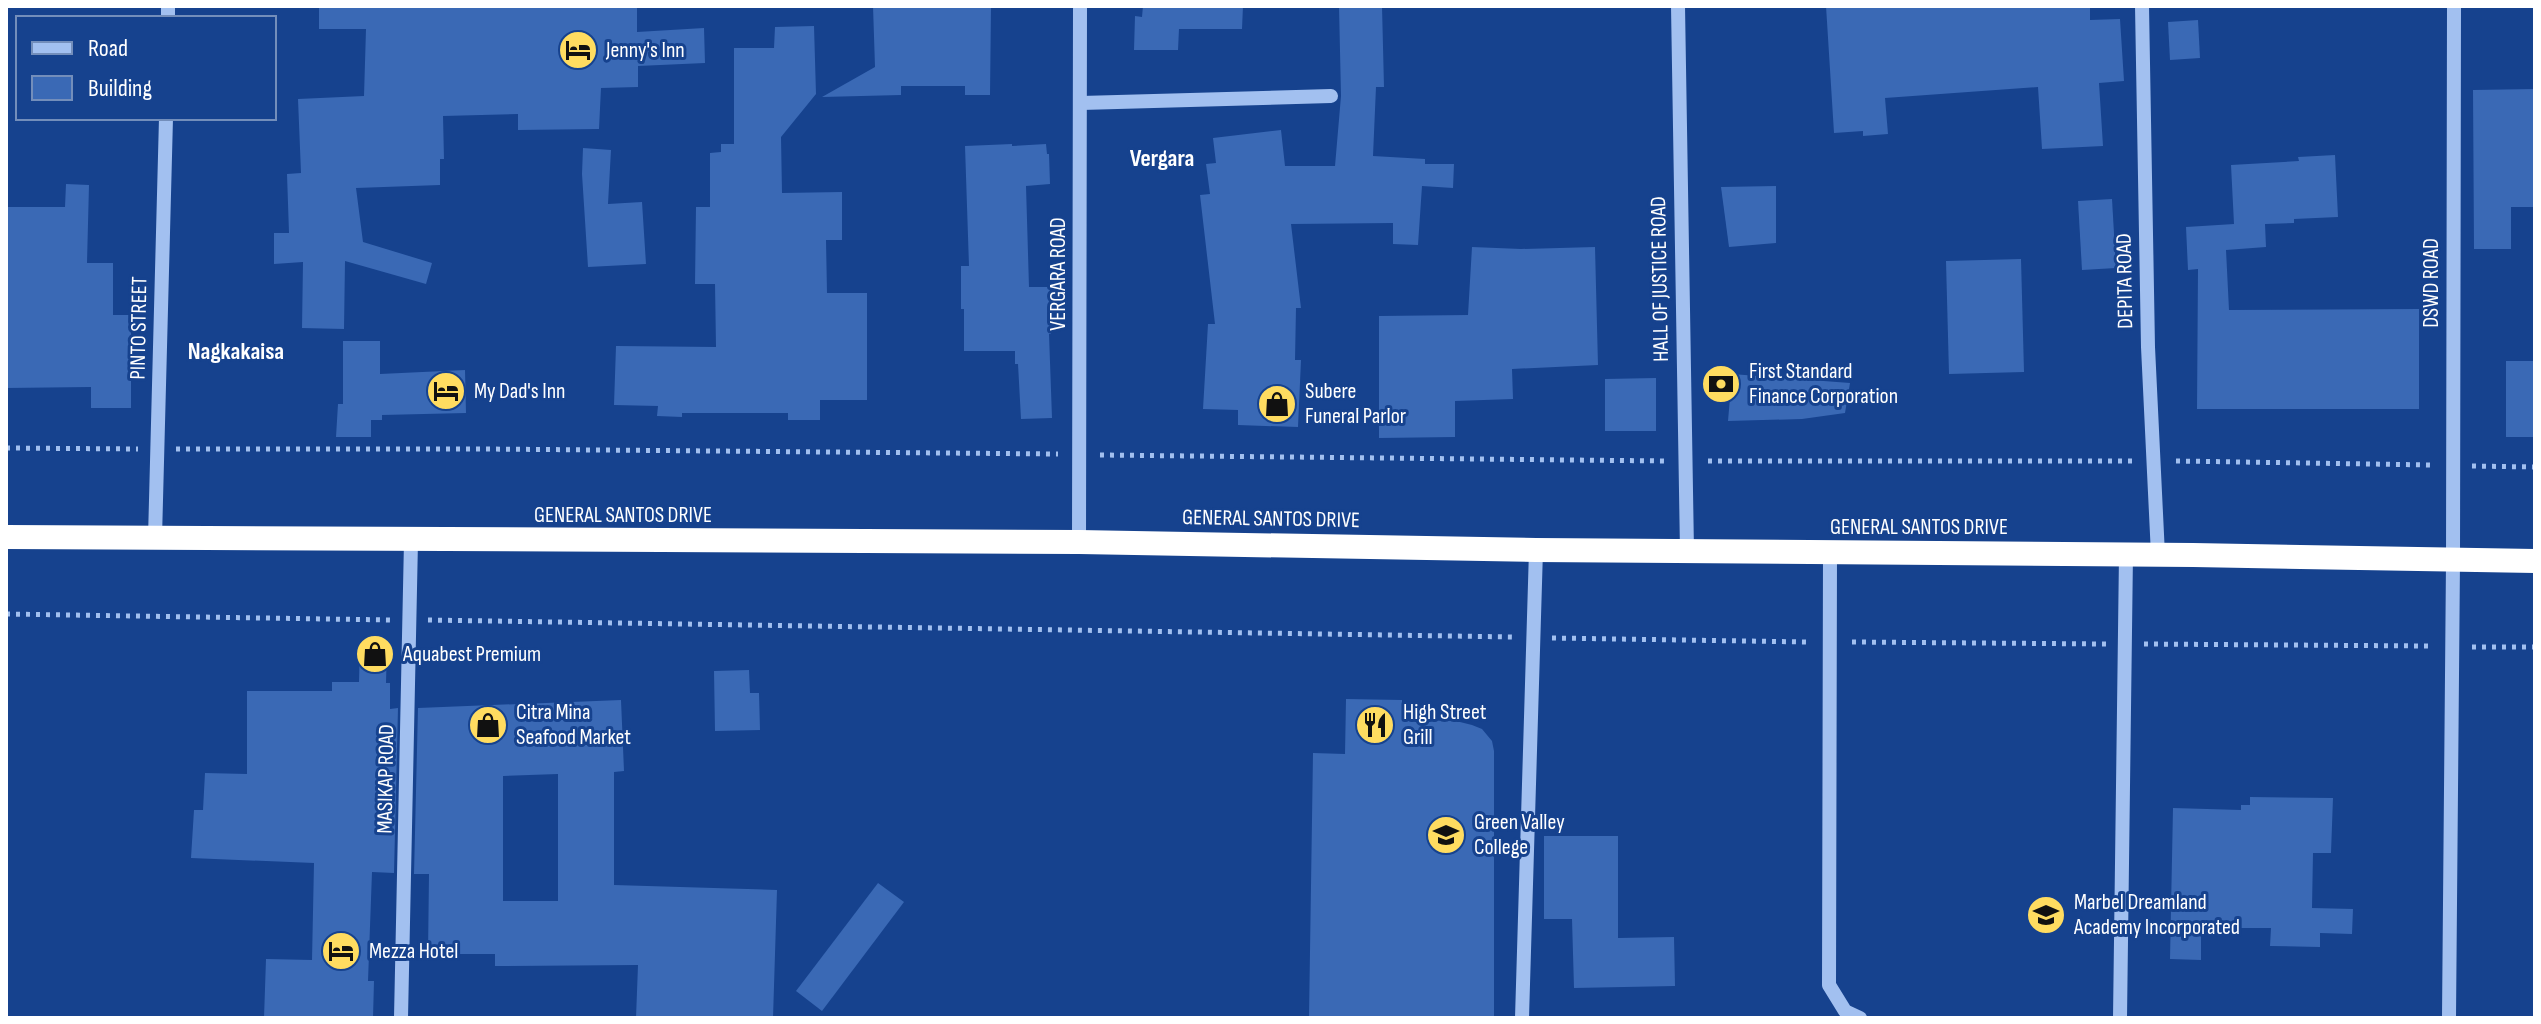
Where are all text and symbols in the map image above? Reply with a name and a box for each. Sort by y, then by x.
legend [16,16,276,120]
hotel icon: Jenny's Inn [557,29,599,71]
text: Road [88,34,128,63]
place label: Jenny's Inn [605,37,685,64]
text: Building [88,74,152,103]
district label: Vergara [1130,144,1194,173]
street label: HALL OF JUSTICE ROAD [1645,196,1675,362]
street label: VERGARA ROAD [1045,217,1072,331]
street label: DEPITA ROAD [2111,233,2139,329]
street label: DSWD ROAD [2418,238,2445,328]
street label: PINTO STREET [125,276,153,380]
district label: Nagkakaisa [188,337,284,366]
place label: First Standard Finance Corporation [1749,358,1898,410]
bank icon: First Standard Finance Corporation [1700,363,1742,405]
hotel icon: My Dad's Inn [425,370,467,412]
place label: My Dad's Inn [474,378,566,405]
place label: Subere Funeral Parlor [1305,378,1406,430]
shop icon: Subere Funeral Parlor [1256,383,1298,425]
street label: GENERAL SANTOS DRIVE [534,502,712,529]
street label: GENERAL SANTOS DRIVE [1182,504,1360,534]
street label: GENERAL SANTOS DRIVE [1830,514,2008,541]
shop icon: Aquabest Premium [354,633,396,675]
place label: Aquabest Premium [402,641,541,668]
place label: Citra Mina Seafood Market [516,699,631,751]
place label: High Street Grill [1403,699,1487,751]
shop icon: Citra Mina Seafood Market [467,704,509,746]
restaurant icon: High Street Grill [1354,704,1396,746]
street label: MASIKAP ROAD [372,724,400,834]
place label: Green Valley College [1474,809,1565,861]
school or university icon: Green Valley College [1425,814,1467,856]
place label: Marbel Dreamland Academy Incorporated [2073,889,2240,941]
school or university icon: Marbel Dreamland Academy Incorporated [2025,894,2067,936]
hotel icon: Mezza Hotel [320,930,362,972]
place label: Mezza Hotel [369,938,458,965]

